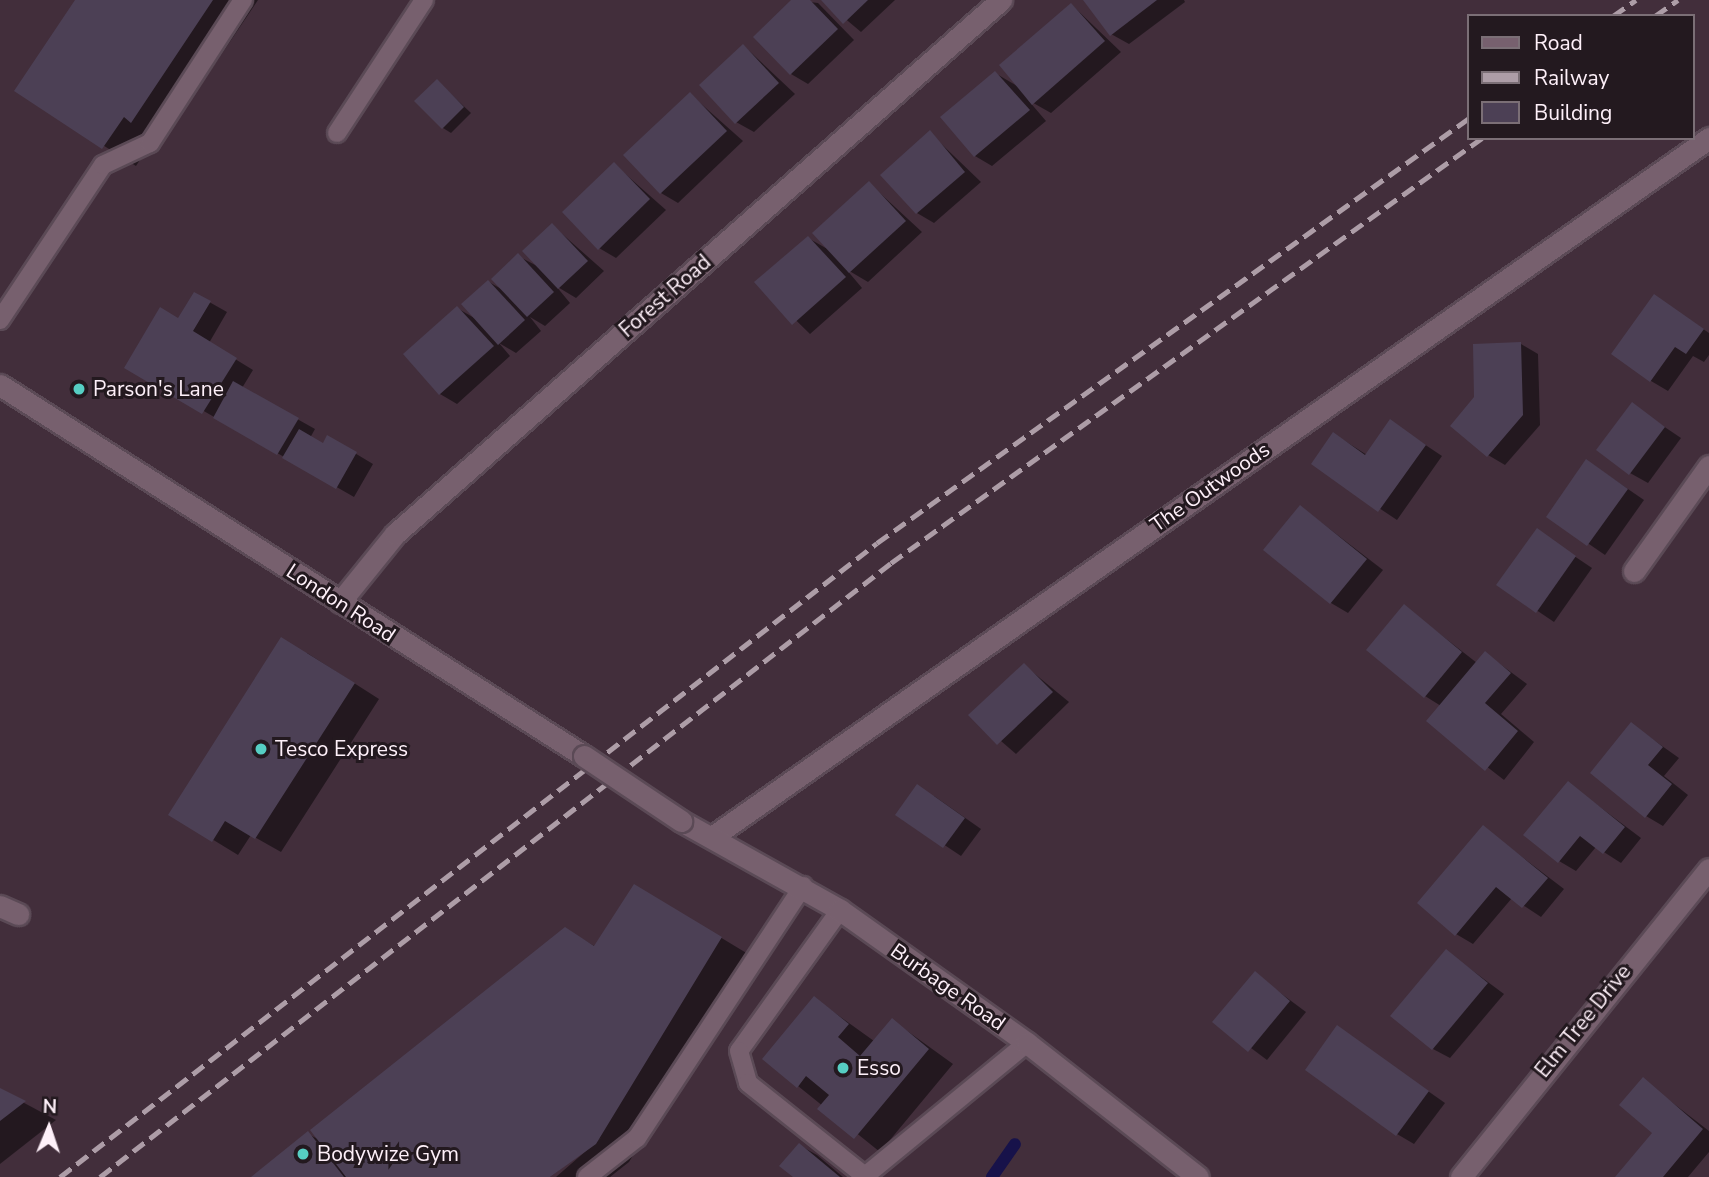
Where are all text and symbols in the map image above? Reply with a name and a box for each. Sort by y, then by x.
legend [1468,14,1695,140]
text: Road [1534,29,1583,57]
text: Railway [1534,64,1609,92]
text: Building [1534,99,1612,127]
street label: Forest Road [614,249,716,343]
place label: Parson's Lane [93,376,224,402]
marker: Parson's Lane [71,381,87,397]
street label: The Outwoods [1146,437,1274,537]
street label: London Road [282,558,400,648]
place label: Tesco Express [275,736,408,762]
marker: Tesco Express [253,741,269,757]
street label: Burbage Road [886,938,1010,1036]
street label: Elm Tree Drive [1530,960,1636,1082]
place label: Esso [857,1055,901,1081]
marker: Esso [835,1060,851,1076]
north arrow [14,1093,84,1163]
text: N [42,1094,57,1120]
place label: Bodywize Gym [317,1141,459,1167]
marker: Bodywize Gym [295,1146,311,1162]

